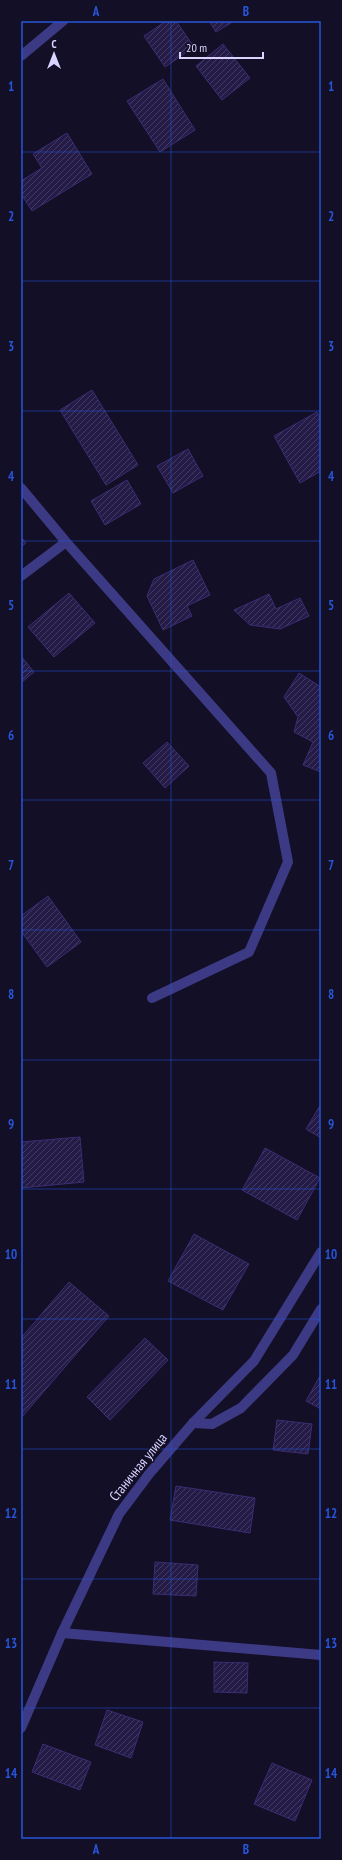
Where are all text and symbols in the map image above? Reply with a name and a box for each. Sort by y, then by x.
text: A [92,3,100,20]
text: B [243,3,249,20]
north arrow [34,34,74,74]
scale bar [180,34,263,60]
text: С [51,37,57,51]
text: 20 m [186,40,207,55]
text: 1 [8,78,14,95]
text: 1 [328,78,334,95]
text: 2 [8,208,14,225]
text: 2 [328,208,334,225]
text: 3 [8,338,14,355]
text: 3 [328,338,334,355]
text: 4 [8,468,15,485]
text: 4 [328,468,335,485]
text: 5 [8,597,14,614]
text: 5 [328,597,334,614]
text: 6 [8,727,14,744]
text: 6 [328,727,334,744]
text: 7 [8,857,14,874]
text: 7 [328,857,334,874]
text: 8 [8,986,14,1003]
text: 8 [328,986,334,1003]
text: 9 [8,1116,14,1133]
text: 9 [328,1116,334,1133]
text: 10 [5,1246,17,1263]
text: 10 [325,1246,337,1263]
text: 11 [5,1376,17,1393]
text: 11 [325,1376,337,1393]
street label: Станичная улица [105,1429,171,1505]
text: 12 [5,1505,17,1522]
text: 12 [325,1505,337,1522]
text: 13 [5,1635,17,1652]
text: 13 [325,1635,337,1652]
text: 14 [5,1765,18,1782]
text: 14 [325,1765,338,1782]
text: A [92,1841,100,1858]
text: B [243,1841,249,1858]

